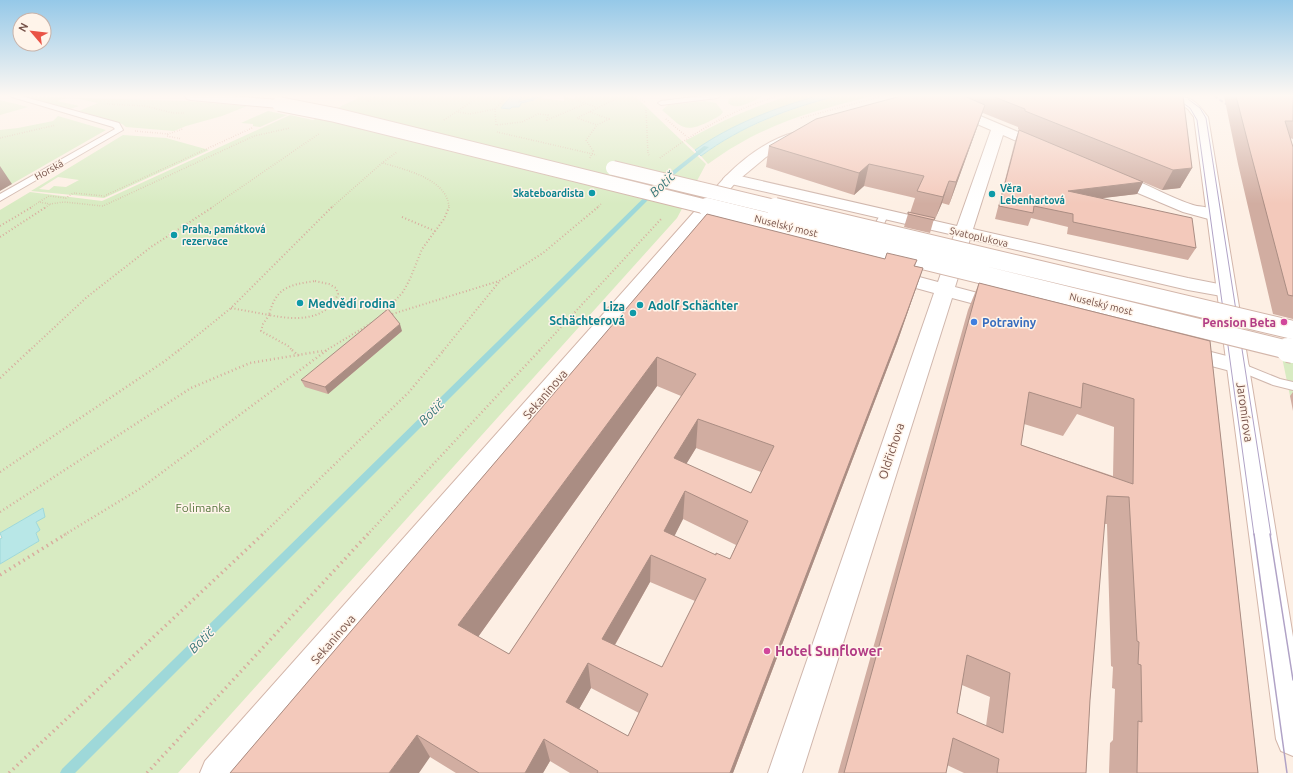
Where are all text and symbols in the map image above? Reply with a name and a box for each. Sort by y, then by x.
north arrow [12,12,52,52]
text: N [16,21,30,34]
street label: Horská [33,158,65,182]
water label: Botič [647,168,678,199]
place label: Věra Lebenhartová [1000,183,1065,206]
place label: Skateboardista [513,188,584,199]
marker: Skateboardista [587,188,597,198]
marker: Věra Lebenhartová [987,189,997,199]
street label: Nuselský most [753,213,819,239]
place label: Praha, památková rezervace [182,224,266,247]
street label: Svatoplukova [949,225,1009,249]
marker: Praha, památková rezervace [169,230,179,240]
street label: Nuselský most [1068,291,1134,317]
place label: Medvědí rodina [308,297,395,310]
marker: Medvědí rodina [295,298,305,308]
place label: Adolf Schӓchter [648,299,738,312]
place label: Liza Schӓchterová [549,300,625,327]
marker: Adolf Schӓchter [635,300,645,310]
marker: Liza Schӓchterová [628,308,638,318]
place label: Potraviny [982,316,1037,329]
place label: Pension Beta [1202,316,1276,329]
marker: Potraviny [969,317,979,327]
marker: Pension Beta [1279,317,1289,327]
street label: Sekaninova [520,367,570,421]
street label: Jaromírova [1234,381,1256,443]
water label: Botič [416,396,447,427]
street label: Oldřichova [876,421,906,481]
park label: Folimanka [176,501,230,514]
street label: Sekaninova [308,612,358,666]
water label: Botič [186,624,217,655]
place label: Hotel Sunflower [775,643,883,659]
marker: Hotel Sunflower [762,646,772,656]

